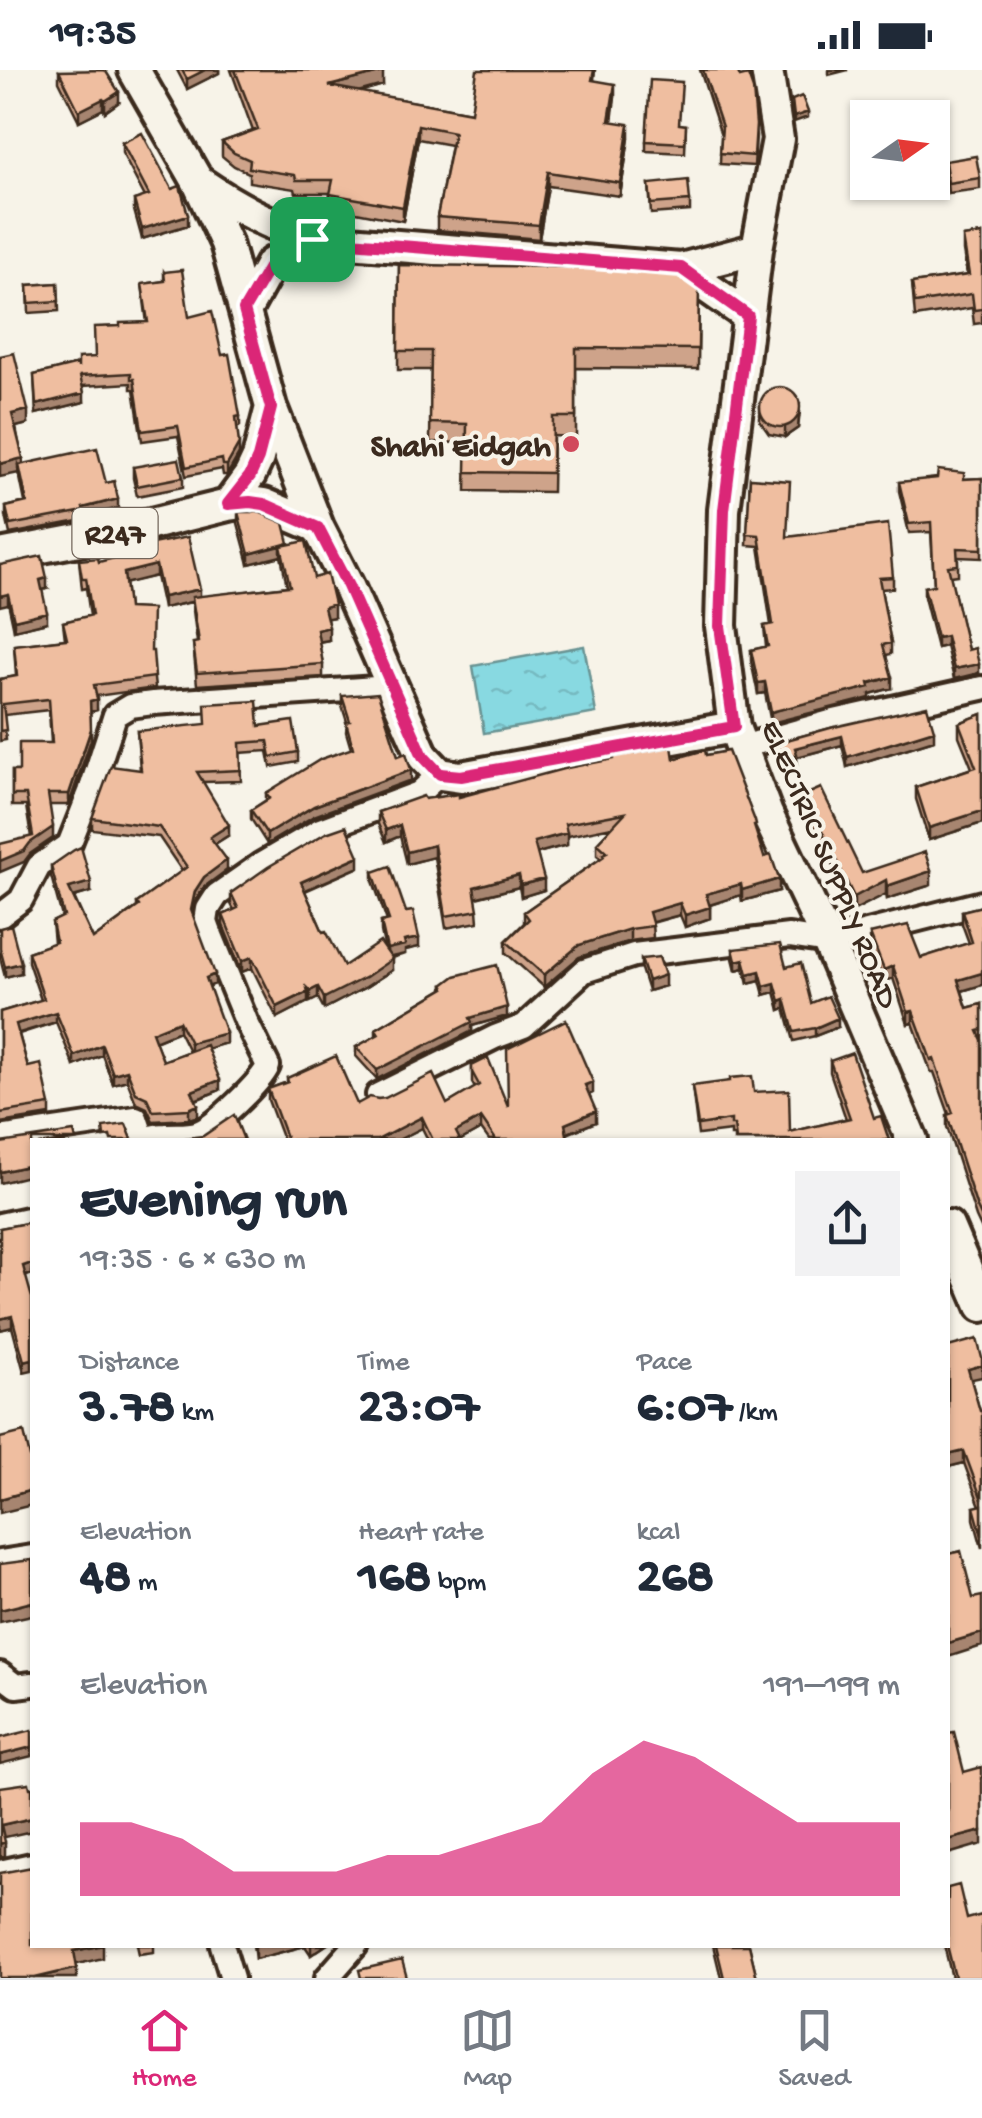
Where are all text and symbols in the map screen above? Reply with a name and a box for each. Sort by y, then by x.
text: 19:35 [50,13,136,57]
north arrow [850,100,950,200]
map controls [850,100,950,200]
pin [270,197,355,282]
icon: arrive [285,212,340,267]
place label: Shahi Eidgah [371,430,551,468]
marker: Shahi Eidgah [560,433,582,455]
road number: R247 [72,508,158,558]
street label: ELECTRIC SUPPLY ROAD [750,715,905,1015]
button: share [795,1171,900,1276]
text: Evening run [80,1172,347,1236]
text: 19:35 · 6 × 630 m [80,1242,306,1280]
text: Distance [80,1347,179,1380]
text: Time [358,1347,410,1380]
text: Pace [637,1347,692,1380]
text: 3.78 [80,1380,175,1439]
text: 23:07 [358,1380,479,1439]
text: 6:07 [637,1380,732,1439]
text: km [175,1397,214,1430]
text: /km [732,1397,778,1430]
text: Elevation [80,1517,191,1550]
text: Heart rate [358,1517,484,1550]
text: kcal [637,1517,680,1550]
text: 48 [80,1550,131,1609]
text: 168 [358,1550,431,1609]
text: 268 [637,1550,714,1609]
text: m [131,1567,158,1600]
text: bpm [431,1567,486,1600]
text: Elevation [80,1668,207,1706]
text: 191–199 m [763,1668,900,1706]
tab: Home [132,2003,197,2096]
tab: Map [460,2003,515,2096]
tab: Saved [778,2003,850,2096]

